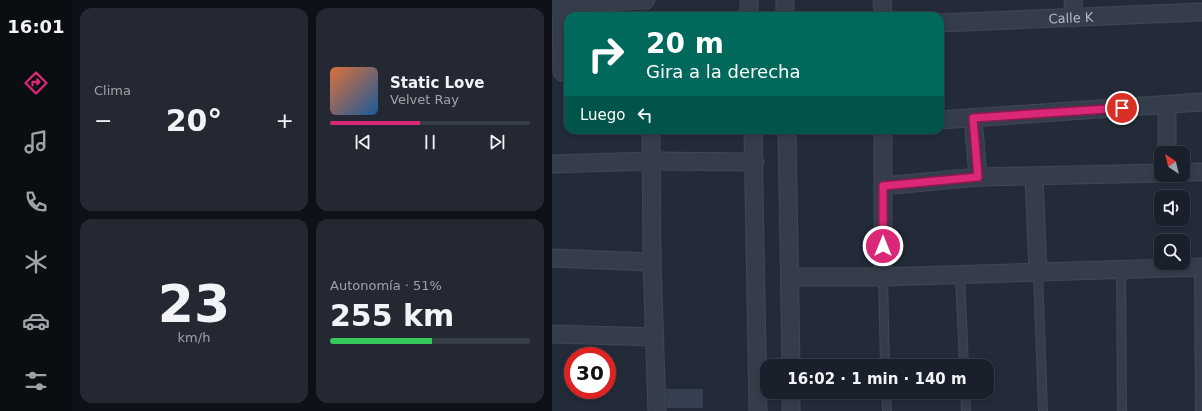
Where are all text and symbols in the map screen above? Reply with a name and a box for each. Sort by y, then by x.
street label: Calle K [1048,10,1094,26]
text: 16:01 [7,16,65,37]
text: 20 m [646,27,724,60]
icon: right [580,28,632,80]
text: Gira a la derecha [646,61,801,82]
icon: directions [22,69,50,97]
text: Static Love [390,74,484,92]
text: Clima [94,83,131,98]
pin [1105,91,1139,125]
text: Velvet Ray [390,92,459,107]
icon: arrive [1111,97,1133,119]
text: 20° [166,103,222,138]
icon: left [634,104,656,126]
text: Luego [580,106,626,124]
text: − [94,108,112,133]
text: + [276,108,294,133]
icon: music [22,128,50,156]
icon: previous [352,131,374,153]
icon: pause [419,131,441,153]
icon: next [486,131,508,153]
north arrow [1154,146,1190,182]
map controls [1154,146,1190,270]
icon: phone [22,188,50,216]
button: sound [1154,190,1190,226]
position arrow [862,225,904,267]
button: search [1154,234,1190,270]
icon: climate [22,248,50,276]
text: 23 [158,274,230,334]
text: Autonomía · 51% [330,278,442,293]
text: 255 km [330,298,454,333]
icon: car [22,307,50,335]
text: km/h [178,330,210,345]
speed limit sign: 30 [564,347,616,399]
icon: filters [22,367,50,395]
text: 16:02 · 1 min · 140 m [787,370,967,388]

